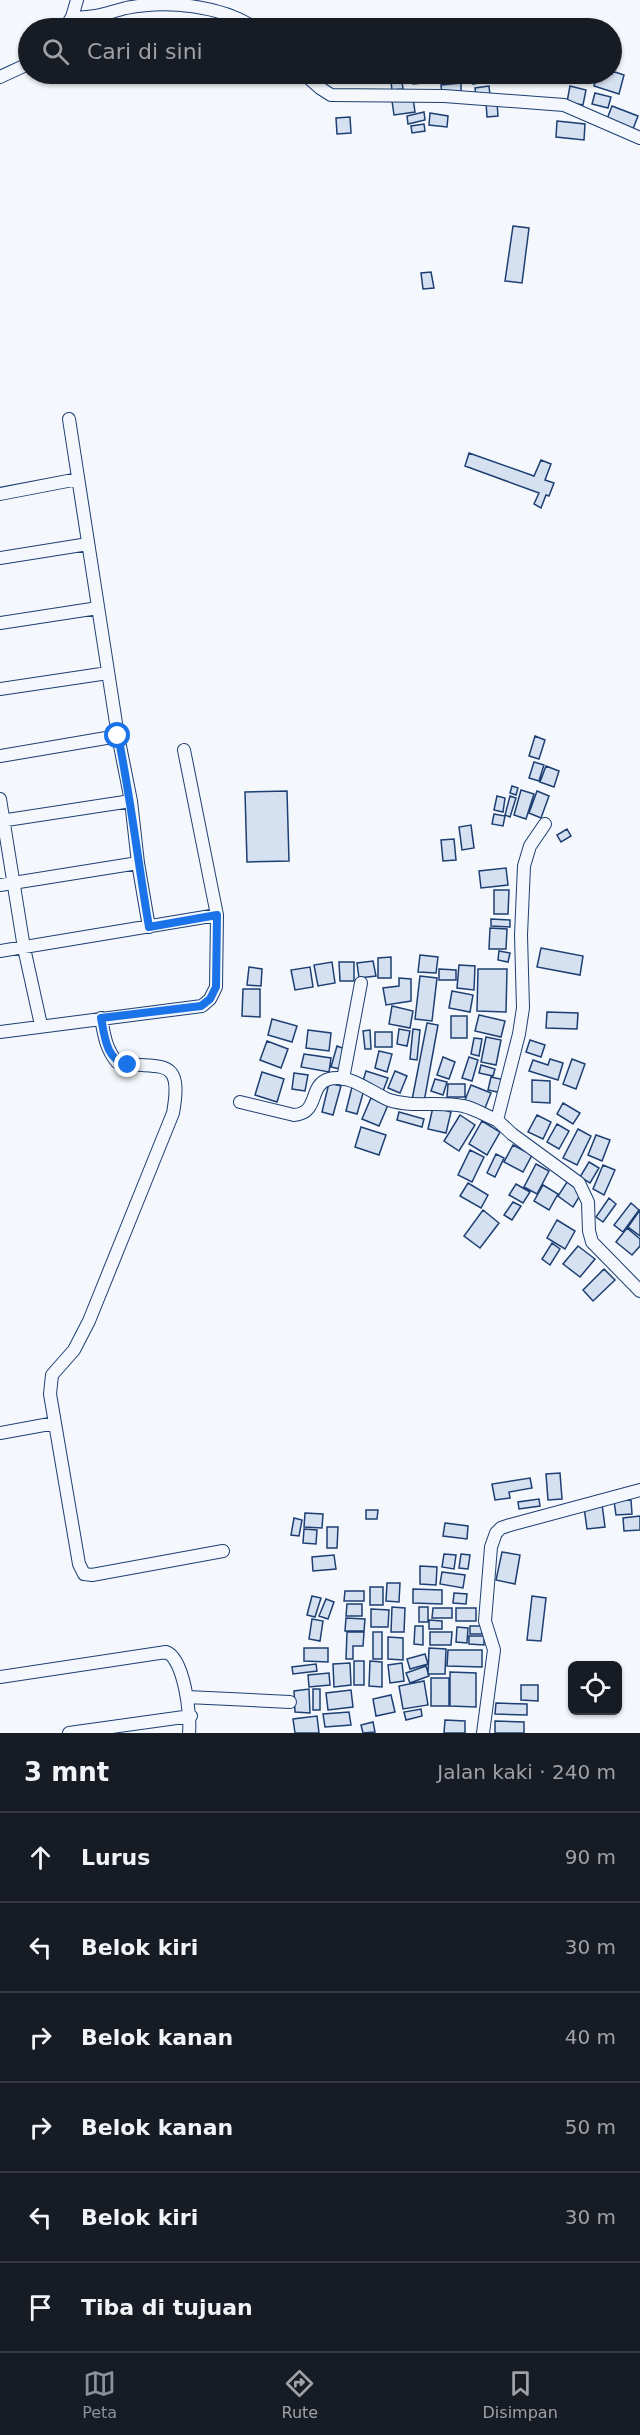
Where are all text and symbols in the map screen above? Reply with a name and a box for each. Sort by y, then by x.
search box [18,18,622,84]
icon: search [39,35,72,68]
text: Cari di sini [87,39,203,64]
route start [104,722,130,748]
route end [114,1051,140,1077]
map controls [568,1661,622,1715]
button: locate [568,1661,622,1715]
text: 3 mnt [24,1757,109,1787]
text: Jalan kaki · 240 m [437,1760,616,1784]
icon: ahead [24,1841,57,1874]
text: Lurus [81,1845,150,1870]
text: 90 m [565,1845,616,1869]
icon: left [24,1931,57,1964]
text: Belok kiri [81,1935,198,1960]
text: 30 m [565,1935,616,1959]
icon: right [24,2021,57,2054]
text: Belok kanan [81,2025,233,2050]
text: 40 m [565,2025,616,2049]
icon: right [24,2111,57,2144]
text: Belok kanan [81,2115,233,2140]
text: 50 m [565,2115,616,2139]
icon: left [24,2201,57,2234]
text: Belok kiri [81,2205,198,2230]
text: 30 m [565,2205,616,2229]
icon: arrive [24,2291,57,2324]
text: Tiba di tujuan [81,2295,253,2320]
tab: Peta [82,2367,117,2422]
tab: Rute [282,2367,318,2422]
tab: Disimpan [483,2367,558,2422]

